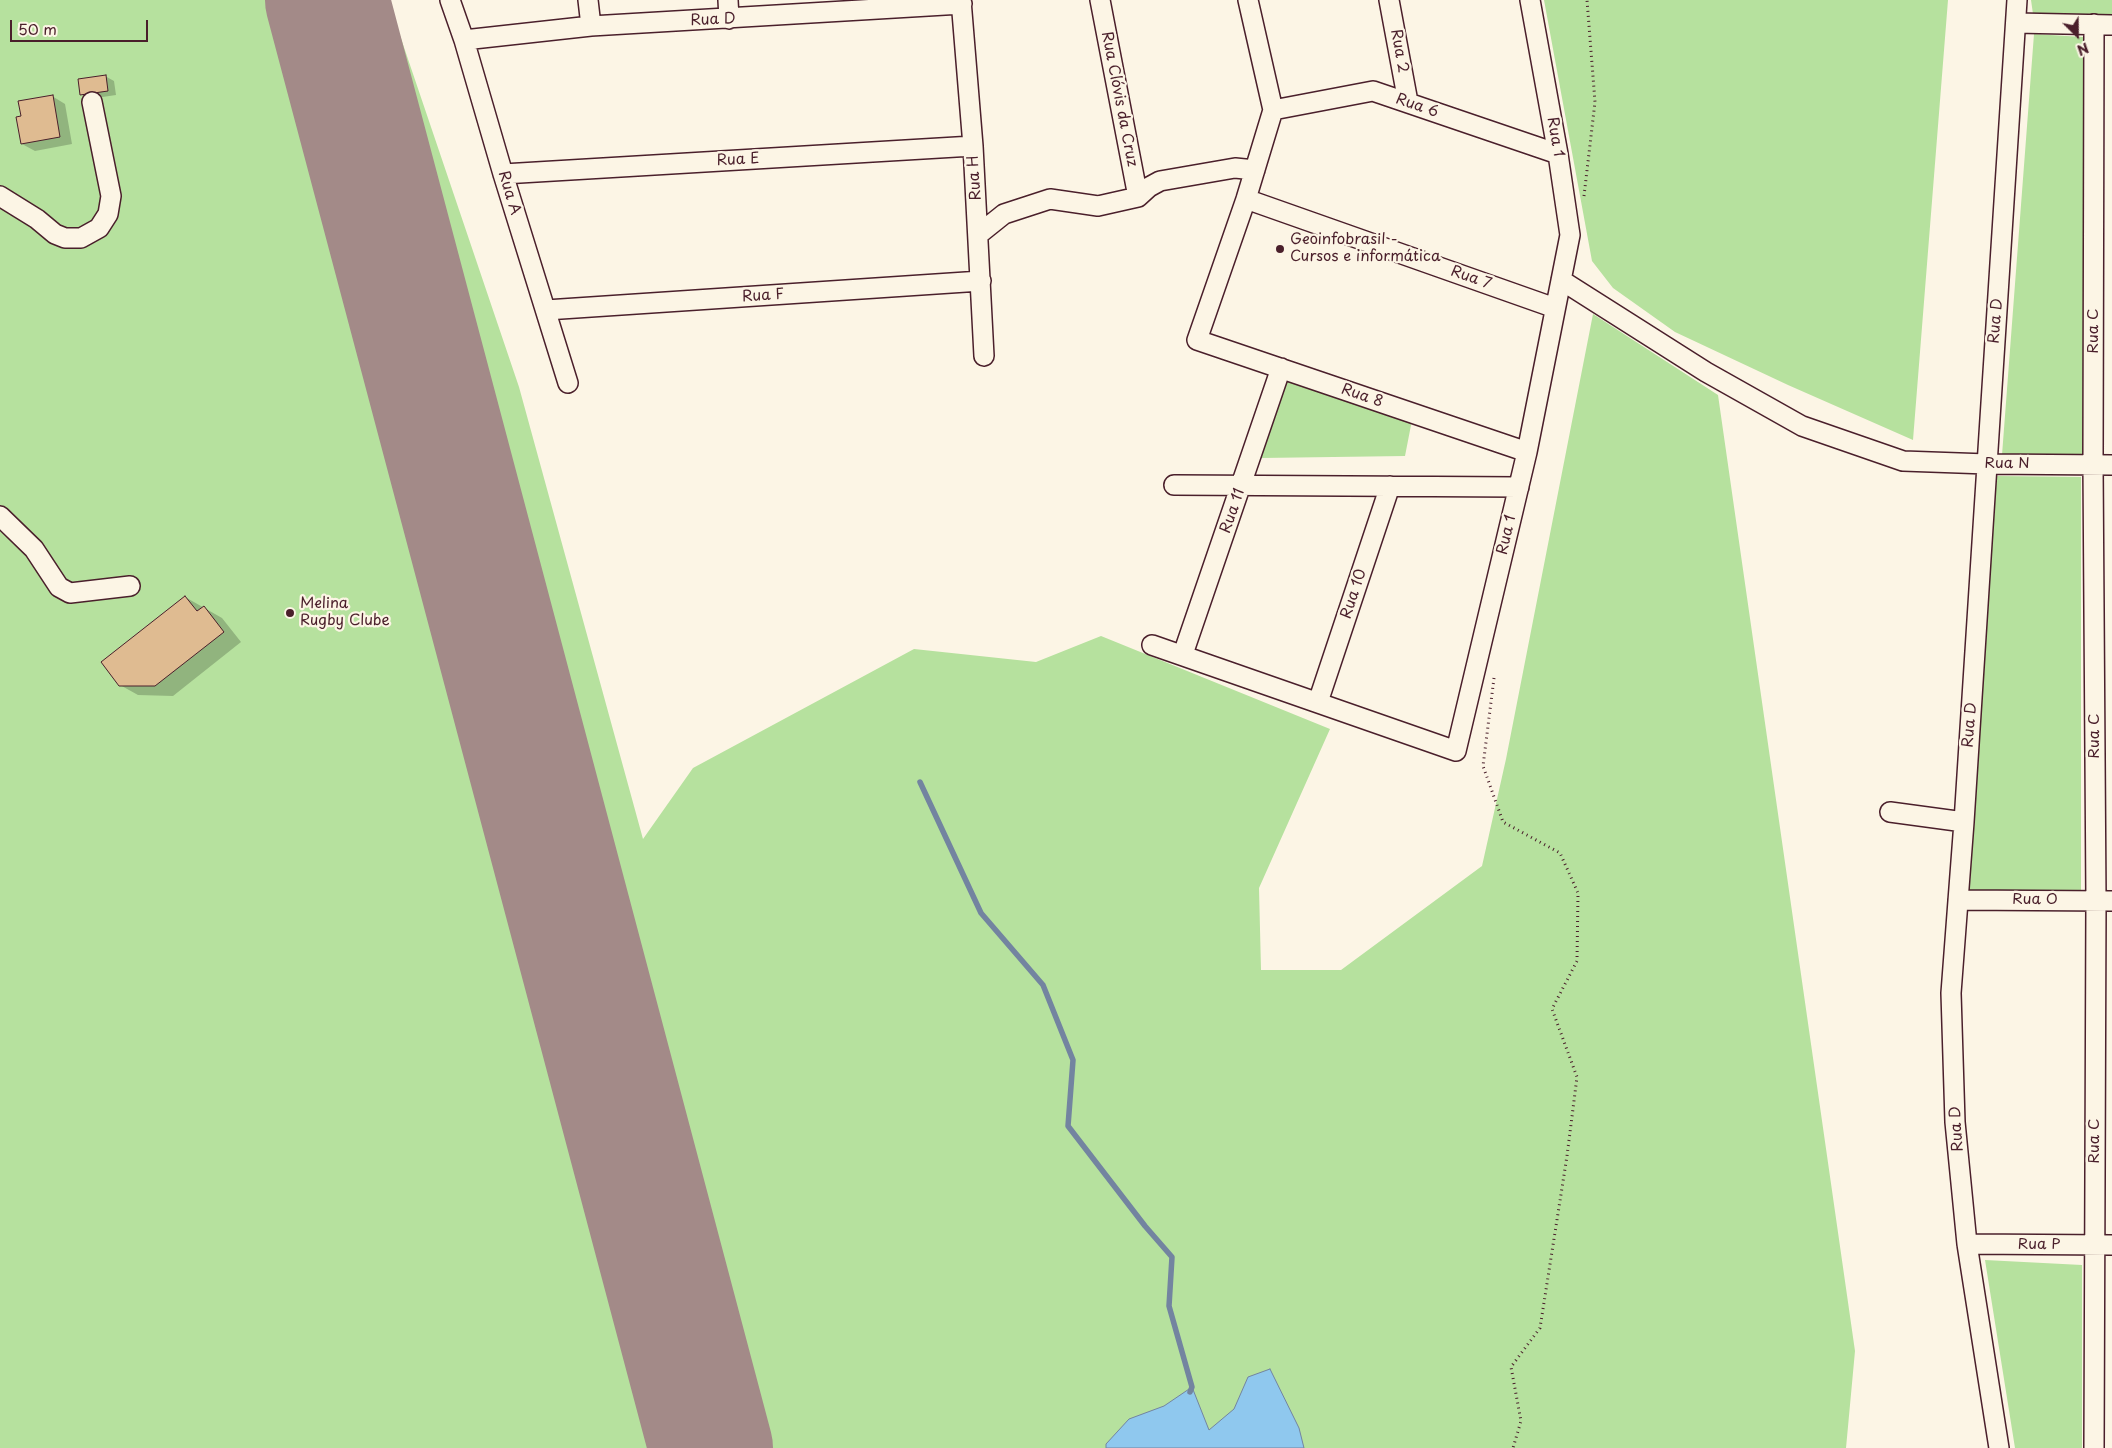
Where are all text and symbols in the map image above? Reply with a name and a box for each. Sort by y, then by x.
scale bar [12,10,150,42]
street label: Rua D [690,10,736,30]
north arrow [2052,10,2102,60]
text: 50 m [18,17,57,40]
street label: Rua 2 [1386,28,1412,74]
street label: Rua Clóvis da Cruz [1097,30,1141,168]
text: N [2074,37,2092,61]
street label: Rua 6 [1393,90,1441,122]
street label: Rua 1 [1543,116,1567,158]
street label: Rua E [716,150,760,170]
street label: Rua H [964,155,986,201]
street label: Rua A [494,169,524,217]
place label: Geoinfobrasil - Cursos e informática [1290,231,1441,266]
marker: Geoinfobrasil - Cursos e informática [1274,243,1286,255]
street label: Rua 7 [1448,263,1494,293]
street label: Rua F [741,286,785,306]
street label: Rua D [1985,298,2007,344]
street label: Rua C [2085,308,2103,354]
street label: Rua 8 [1339,380,1385,412]
street label: Rua N [1984,455,2030,473]
street label: Rua 11 [1217,486,1249,536]
street label: Rua 1 [1494,513,1520,557]
street label: Rua 10 [1338,567,1370,621]
place label: Melina Rugby Clube [300,595,390,630]
marker: Melina Rugby Clube [284,607,296,619]
street label: Rua D [1959,702,1981,748]
street label: Rua C [2086,713,2104,759]
street label: Rua O [2012,891,2058,909]
street label: Rua D [1946,1106,1968,1152]
street label: Rua C [2086,1118,2104,1164]
street label: Rua P [2018,1236,2060,1254]

